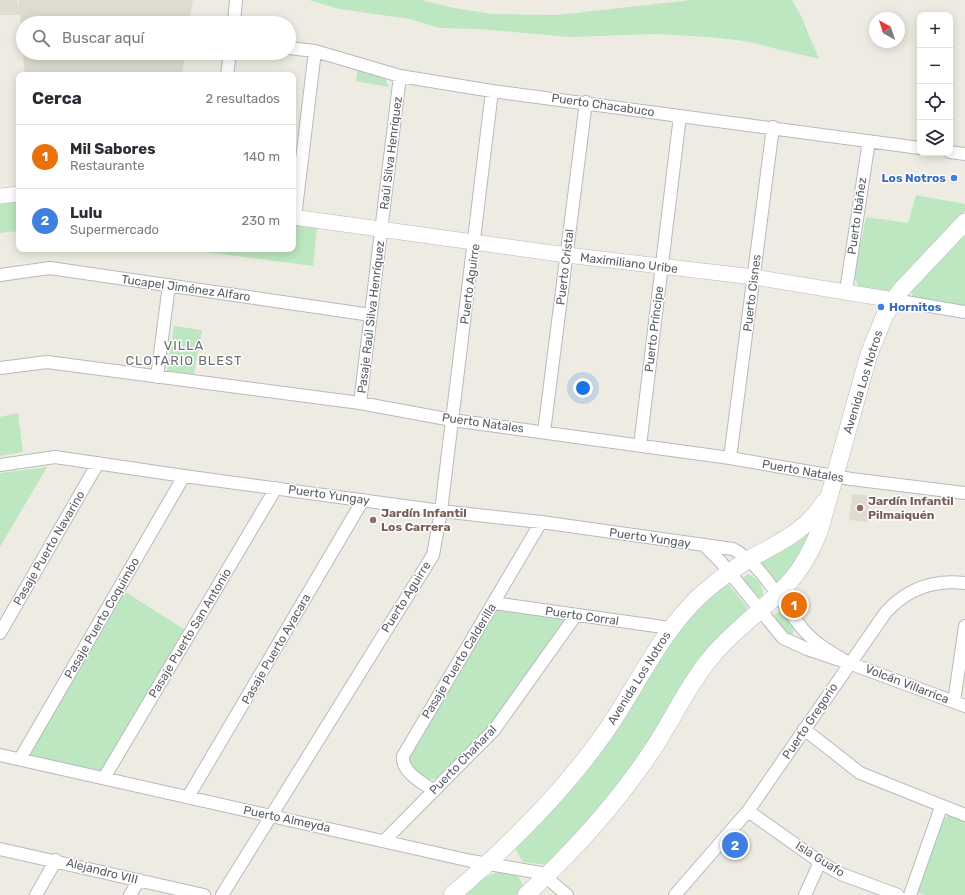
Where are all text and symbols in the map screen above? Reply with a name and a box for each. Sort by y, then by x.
north arrow [869,12,905,48]
map controls [917,12,953,156]
button: + [917,12,953,48]
search box [16,16,296,60]
icon: search [30,27,52,49]
text: Buscar aquí [62,29,144,47]
button: − [917,48,953,84]
button: locate [917,84,953,120]
text: Cerca [32,88,82,108]
text: 2 resultados [205,91,280,106]
street label: Puerto Chacabuco [551,91,655,119]
street label: Raúl Silva Henríquez [377,96,405,210]
button: layers [917,120,953,156]
text: Mil Sabores [70,140,156,158]
text: 1 [42,149,48,164]
text: 140 m [243,149,280,164]
text: Restaurante [70,158,145,173]
place label: Los Notros [881,171,946,185]
marker: Los Notros [949,173,959,183]
street label: Puerto Ibáñez [845,176,869,256]
text: Lulu [70,204,102,222]
text: 2 [41,213,49,228]
text: 230 m [242,213,280,228]
text: Supermercado [70,222,159,237]
street label: Puerto Cristal [553,228,577,306]
street label: Pasaje Raúl Silva Henríquez [355,240,387,394]
street label: Puerto Aguirre [457,242,483,325]
street label: Maximiliano Uribe [579,250,679,276]
street label: Puerto Cisnes [740,254,764,332]
street label: Tucapel Jiménez Alfaro [121,272,252,304]
street label: Puerto Príncipe [642,285,666,373]
place label: Hornitos [889,300,942,314]
marker: Hornitos [876,302,886,312]
street label: Avenida Los Notros [841,329,885,435]
district label: VILLA CLOTARIO BLEST [125,338,243,368]
your location [573,378,593,398]
street label: Puerto Natales [441,410,525,436]
street label: Puerto Natales [761,457,845,485]
street label: Puerto Yungay [287,482,371,508]
street label: Pasaje Puerto Navarino [10,488,88,608]
place label: Jardín Infantil Pilmaiquén [868,494,954,522]
marker: Jardín Infantil Pilmaiquén [855,503,865,513]
place label: Jardín Infantil Los Carrera [381,506,467,534]
marker: Jardín Infantil Los Carrera [368,515,378,525]
street label: Puerto Yungay [608,525,692,551]
street label: Pasaje Puerto Coquimbo [62,555,142,681]
street label: Puerto Aguirre [378,559,434,635]
street label: Pasaje Puerto San Antonio [146,566,234,700]
pin: 1 [781,590,807,620]
street label: Pasaje Puerto Ayacara [239,591,313,707]
street label: Pasaje Puerto Calderilla [419,601,499,721]
street label: Puerto Corral [544,604,620,628]
street label: Avenida Los Notros [605,629,673,727]
street label: Volcán Villarrica [863,662,951,706]
street label: Puerto Gregorio [779,680,841,762]
street label: Puerto Chañaral [427,723,500,797]
street label: Puerto Almeyda [242,803,332,835]
pin: 2 [722,830,748,860]
street label: Isla Guafo [793,838,847,880]
street label: Alejandro VIII [65,855,139,887]

